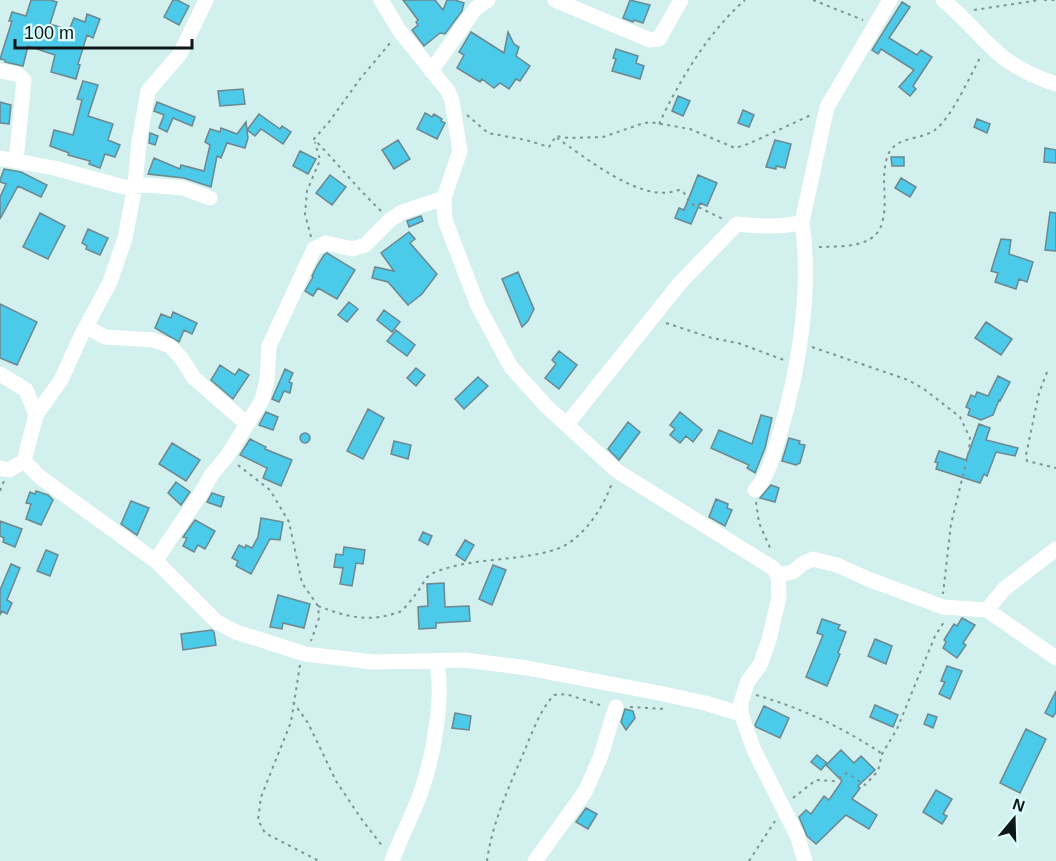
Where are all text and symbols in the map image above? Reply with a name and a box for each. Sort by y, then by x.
scale bar [15,12,192,50]
text: 100 m [24,23,74,43]
north arrow [984,789,1044,849]
text: N [1010,795,1027,815]

